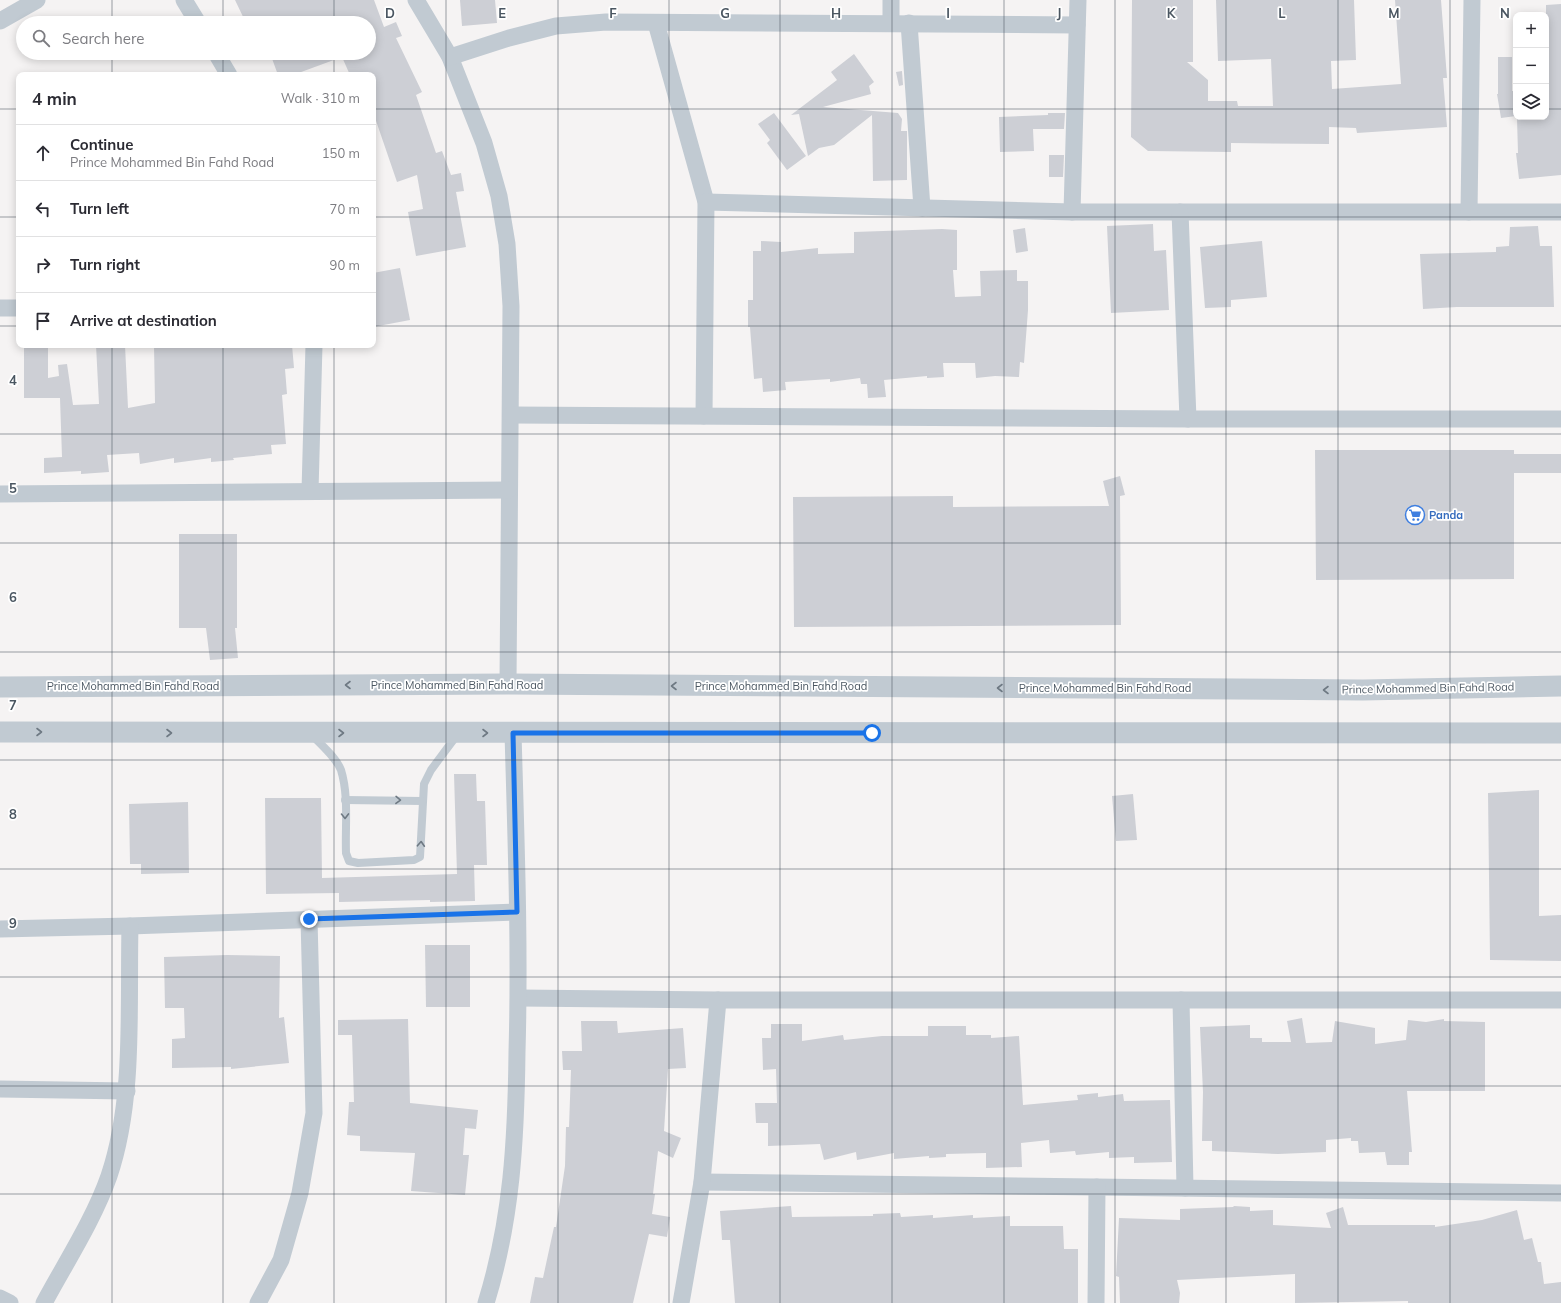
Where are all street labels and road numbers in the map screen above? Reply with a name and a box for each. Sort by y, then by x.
street label: Prince Mohammed Bin Fahd Road [371,678,543,692]
street label: Prince Mohammed Bin Fahd Road [47,679,219,693]
street label: Prince Mohammed Bin Fahd Road [695,679,867,693]
street label: Prince Mohammed Bin Fahd Road [1342,679,1514,697]
street label: Prince Mohammed Bin Fahd Road [1019,681,1191,695]

